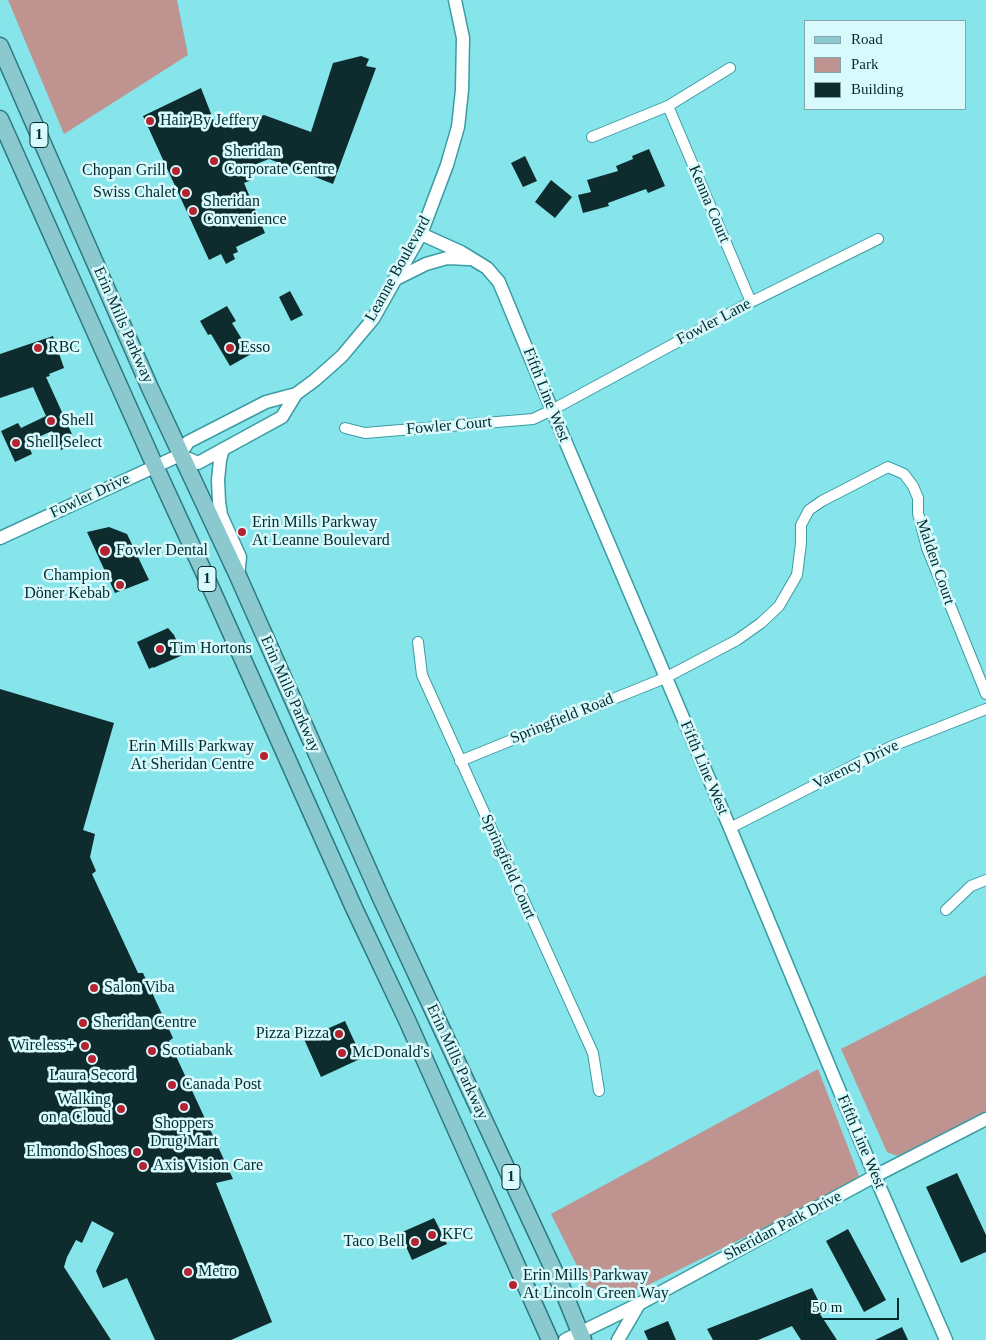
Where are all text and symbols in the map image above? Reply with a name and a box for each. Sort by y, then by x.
legend [804,20,966,110]
text: Road [851,31,883,47]
text: Park [851,56,879,72]
text: Building [851,81,904,97]
place label: Hair By Jeffery [160,111,259,131]
marker: Hair By Jeffery [144,115,156,127]
road number: 1 [30,122,48,148]
place label: Sheridan Corporate Centre [224,142,335,180]
marker: Sheridan Corporate Centre [208,155,220,167]
place label: Chopan Grill [82,161,166,181]
street label: Kenna Court [684,162,734,246]
marker: Chopan Grill [170,165,182,177]
place label: Swiss Chalet [93,183,176,203]
marker: Swiss Chalet [180,187,192,199]
place label: Sheridan Convenience [203,192,287,230]
marker: Sheridan Convenience [187,205,199,217]
street label: Leanne Boulevard [361,213,435,325]
street label: Erin Mills Parkway [89,264,157,386]
street label: Fowler Lane [674,294,754,350]
place label: RBC [48,338,80,358]
place label: Esso [240,338,270,358]
marker: RBC [32,342,44,354]
marker: Esso [224,342,236,354]
street label: Fifth Line West [518,345,574,445]
place label: Shell [61,411,94,431]
street label: Fowler Court [405,413,493,439]
marker: Shell [45,415,57,427]
place label: Shell Select [26,433,102,453]
marker: Shell Select [10,437,22,449]
street label: Fowler Drive [47,469,133,523]
place label: Erin Mills Parkway At Leanne Boulevard [252,513,390,551]
street label: Malden Court [911,517,959,607]
marker: Erin Mills Parkway At Leanne Boulevard [236,526,248,538]
place label: Fowler Dental [116,541,208,561]
marker: Fowler Dental [98,544,112,558]
place label: Champion Döner Kebab [24,566,110,604]
road number: 1 [198,566,216,592]
marker: Champion Döner Kebab [114,579,126,591]
street label: Erin Mills Parkway [256,633,324,755]
place label: Tim Hortons [170,639,252,659]
marker: Tim Hortons [154,643,166,655]
street label: Springfield Road [508,690,616,748]
street label: Fifth Line West [676,718,732,818]
street label: Varency Drive [810,736,902,794]
place label: Erin Mills Parkway At Sheridan Centre [129,737,254,775]
marker: Erin Mills Parkway At Sheridan Centre [258,750,270,762]
street label: Springfield Court [476,812,540,922]
place label: Salon Viba [104,978,175,998]
marker: Salon Viba [88,982,100,994]
street label: Erin Mills Parkway [422,1001,492,1123]
place label: Sheridan Centre [93,1013,197,1033]
marker: Sheridan Centre [77,1017,89,1029]
place label: Pizza Pizza [256,1024,329,1044]
marker: Pizza Pizza [333,1028,345,1040]
place label: Wireless+ [11,1036,75,1056]
marker: Wireless+ [79,1040,91,1052]
place label: Scotiabank [162,1041,233,1061]
place label: McDonald's [352,1043,430,1063]
marker: Scotiabank [146,1045,158,1057]
marker: McDonald's [336,1047,348,1059]
marker: Laura Secord [86,1053,98,1065]
place label: Laura Secord [49,1066,135,1086]
place label: Canada Post [182,1075,262,1095]
marker: Canada Post [166,1079,178,1091]
place label: Walking on a Cloud [41,1090,111,1128]
street label: Fifth Line West [833,1092,889,1192]
marker: Shoppers Drug Mart [178,1101,190,1113]
marker: Walking on a Cloud [115,1103,127,1115]
place label: Shoppers Drug Mart [150,1114,218,1152]
place label: Elmondo Shoes [26,1142,127,1162]
marker: Elmondo Shoes [131,1146,143,1158]
place label: Axis Vision Care [153,1156,263,1176]
marker: Axis Vision Care [137,1160,149,1172]
road number: 1 [502,1164,520,1190]
street label: Sheridan Park Drive [721,1187,845,1265]
place label: KFC [442,1225,473,1245]
marker: KFC [426,1229,438,1241]
place label: Taco Bell [343,1232,405,1252]
marker: Taco Bell [409,1236,421,1248]
place label: Metro [198,1262,237,1282]
marker: Metro [182,1266,194,1278]
place label: Erin Mills Parkway At Lincoln Green Way [523,1266,669,1304]
marker: Erin Mills Parkway At Lincoln Green Way [507,1279,519,1291]
scale bar [806,1288,901,1320]
text: 50 m [812,1299,842,1315]

